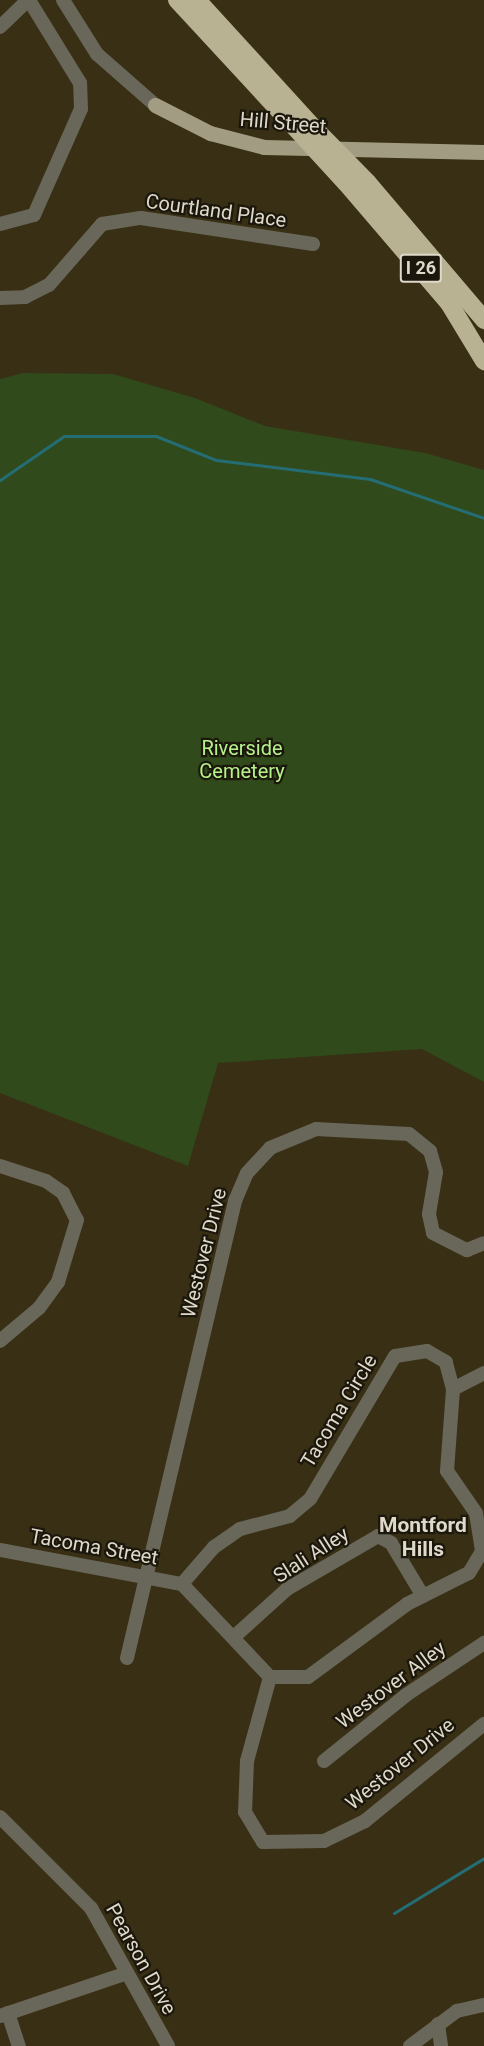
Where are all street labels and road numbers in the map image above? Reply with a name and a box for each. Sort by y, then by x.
street label: Hill Street [239,107,327,139]
street label: Courtland Place [144,189,288,233]
road number: I 26 [398,253,444,283]
street label: Westover Drive [176,1186,232,1320]
street label: Tacoma Circle [296,1350,382,1472]
street label: Slali Alley [269,1522,353,1588]
street label: Tacoma Street [28,1524,160,1570]
street label: Westover Alley [332,1636,450,1734]
street label: Westover Drive [341,1713,459,1815]
street label: Pearson Drive [101,1899,181,2019]

